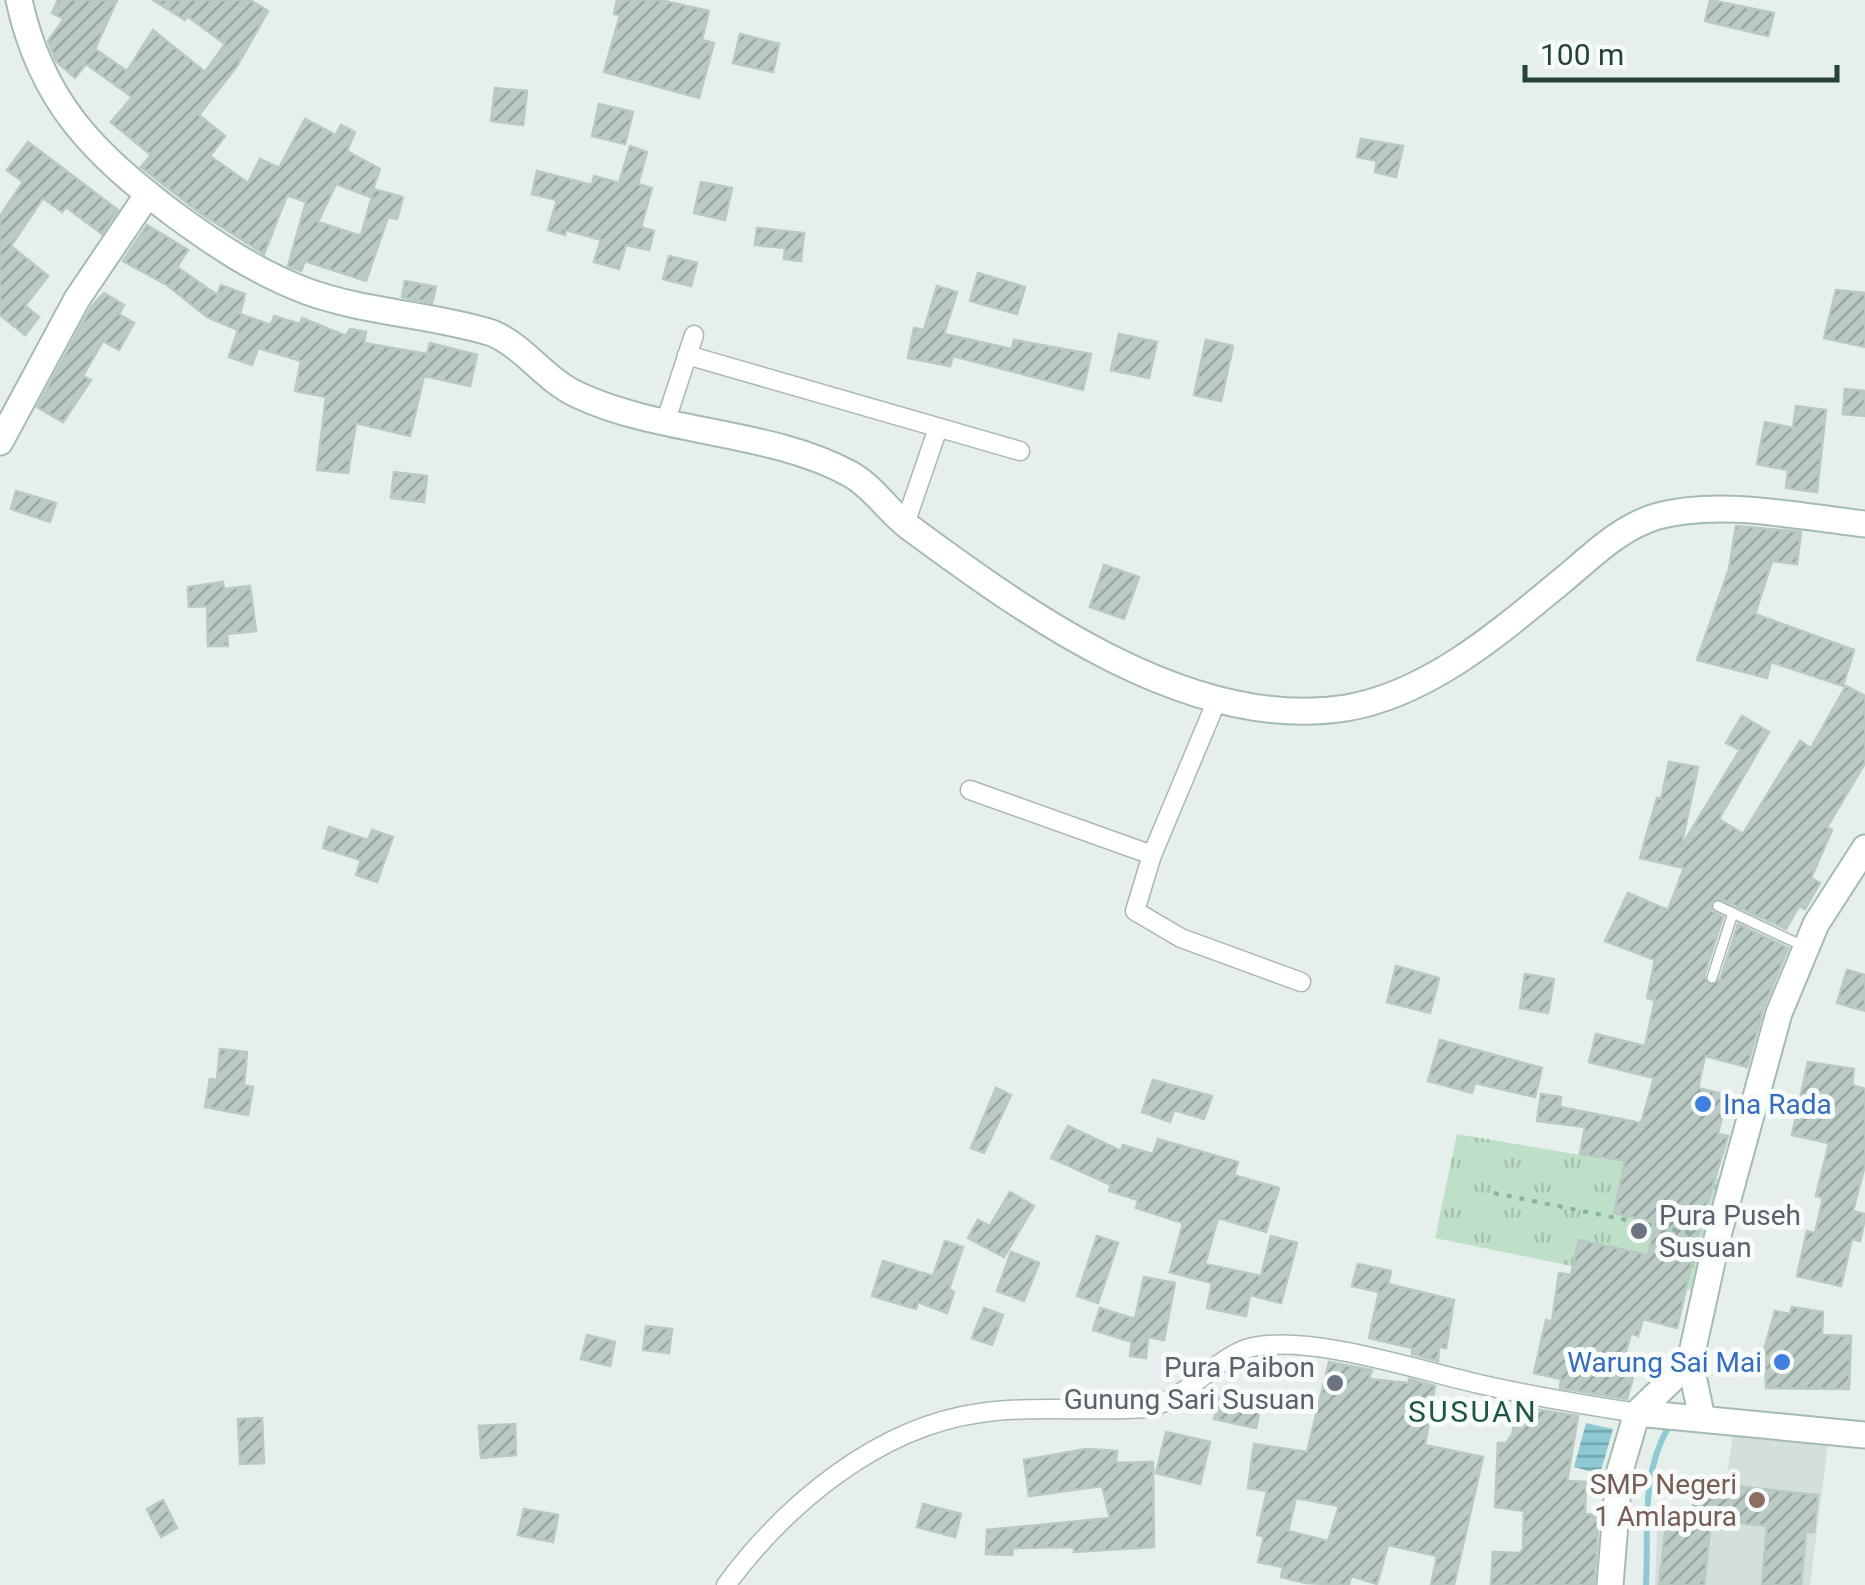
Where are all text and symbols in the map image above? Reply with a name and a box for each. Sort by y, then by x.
scale bar [1525,20,1838,82]
text: 100 m [1540,37,1624,72]
place label: Ina Rada [1723,1088,1832,1121]
marker: Ina Rada [1692,1093,1714,1115]
place label: Pura Puseh Susuan [1659,1199,1801,1264]
marker: Pura Puseh Susuan [1628,1220,1650,1242]
place label: Warung Sai Mai [1567,1346,1762,1379]
place label: Pura Paibon Gunung Sari Susuan [1064,1351,1315,1416]
marker: Warung Sai Mai [1771,1351,1793,1373]
marker: Pura Paibon Gunung Sari Susuan [1324,1372,1346,1394]
district label: SUSUAN [1408,1394,1538,1429]
place label: SMP Negeri 1 Amlapura [1590,1468,1737,1533]
marker: SMP Negeri 1 Amlapura [1746,1489,1768,1511]

